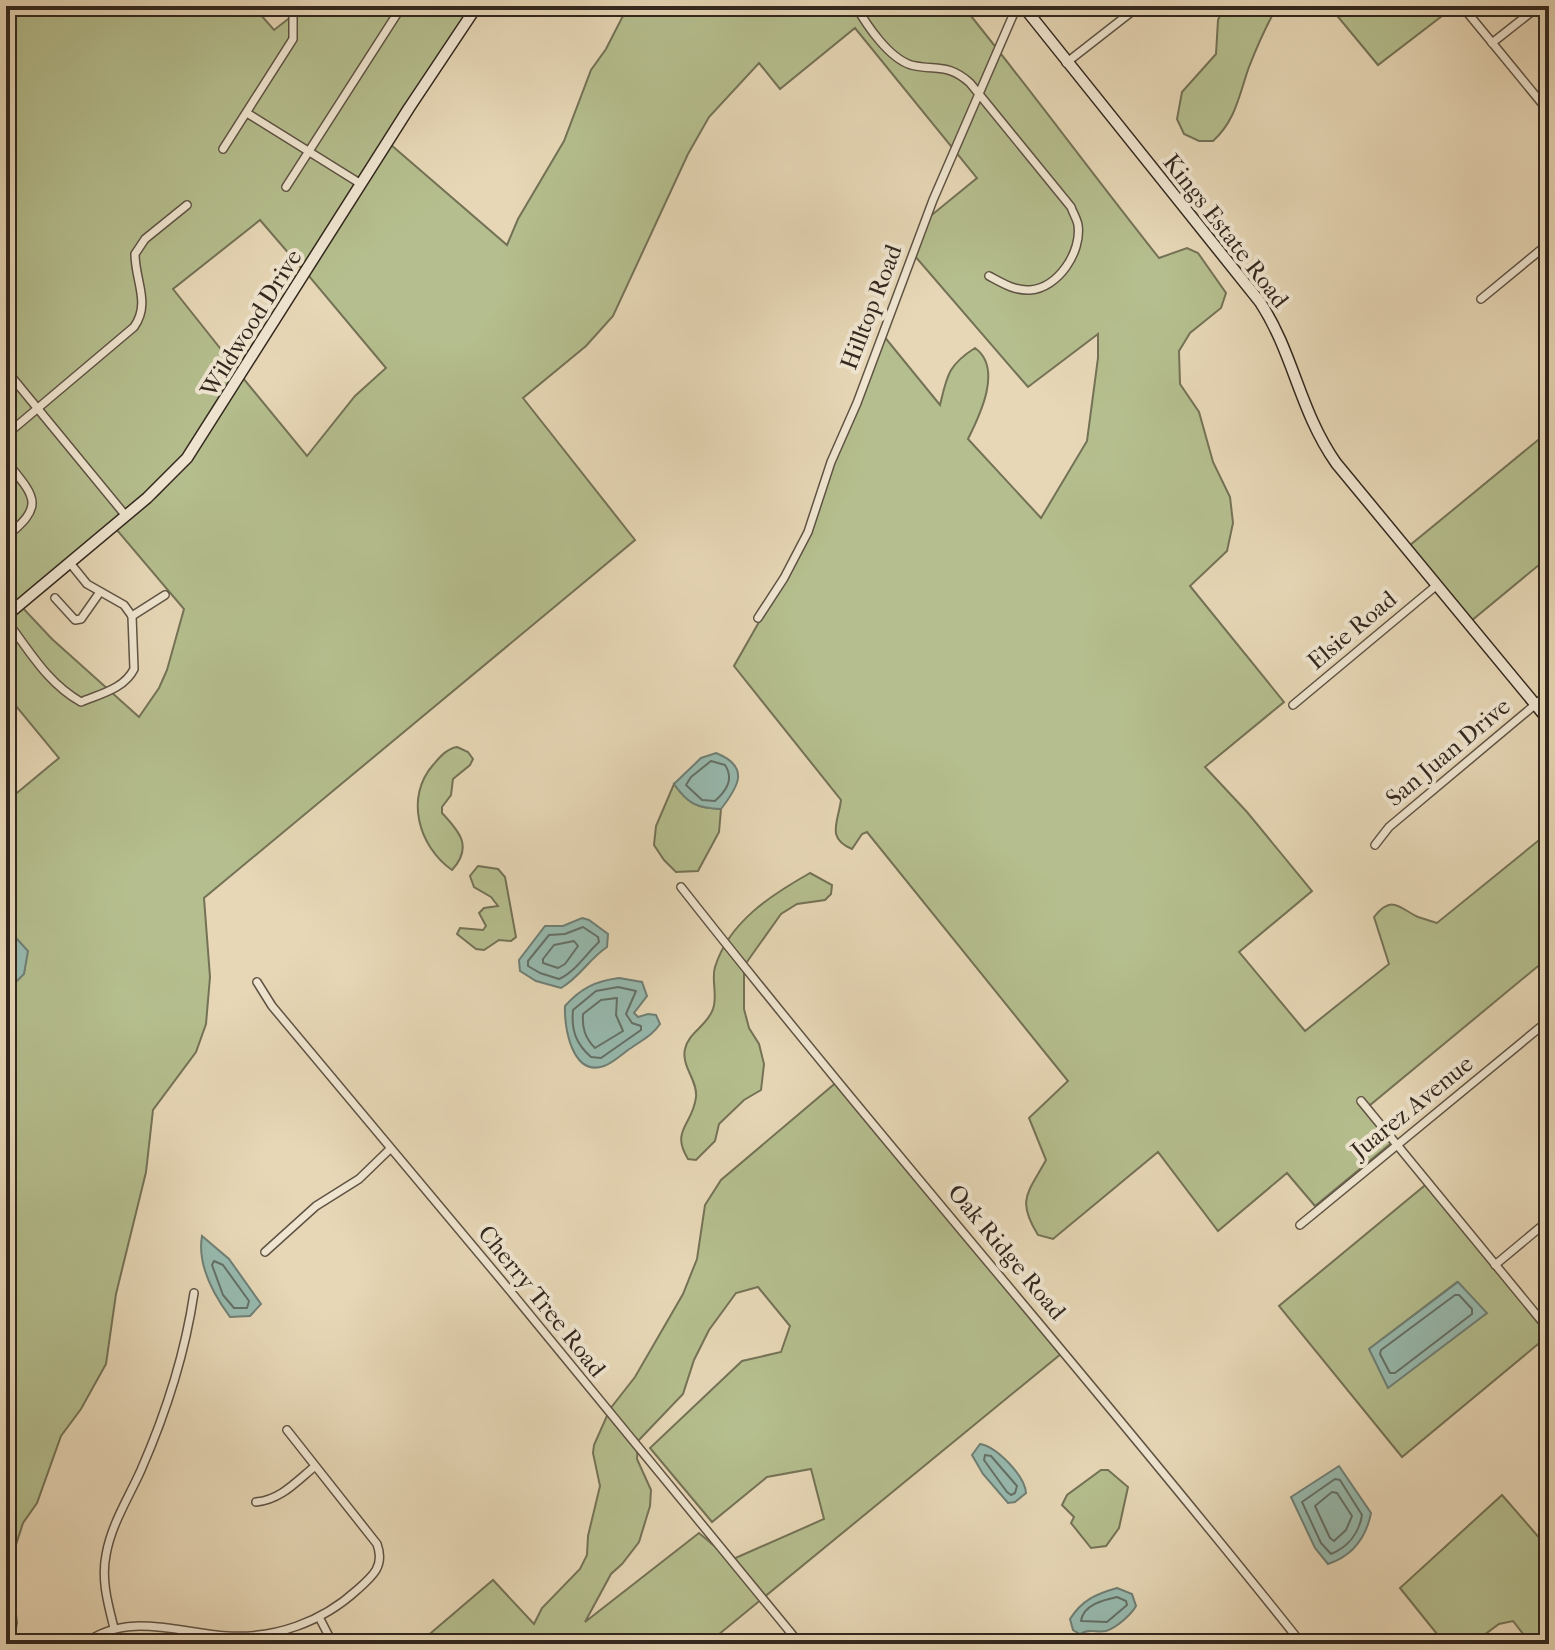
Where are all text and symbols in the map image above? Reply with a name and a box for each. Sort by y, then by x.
street label: Kings Estate Road [1157,149,1295,314]
street label: Hilltop Road [834,240,908,373]
street label: Wildwood Drive [194,244,308,403]
street label: Elsie Road [1302,584,1403,675]
street label: San Juan Drive [1380,692,1516,812]
street label: Juarez Avenue [1344,1049,1479,1166]
street label: Oak Ridge Road [942,1179,1072,1326]
street label: Cherry Tree Road [472,1220,612,1383]

